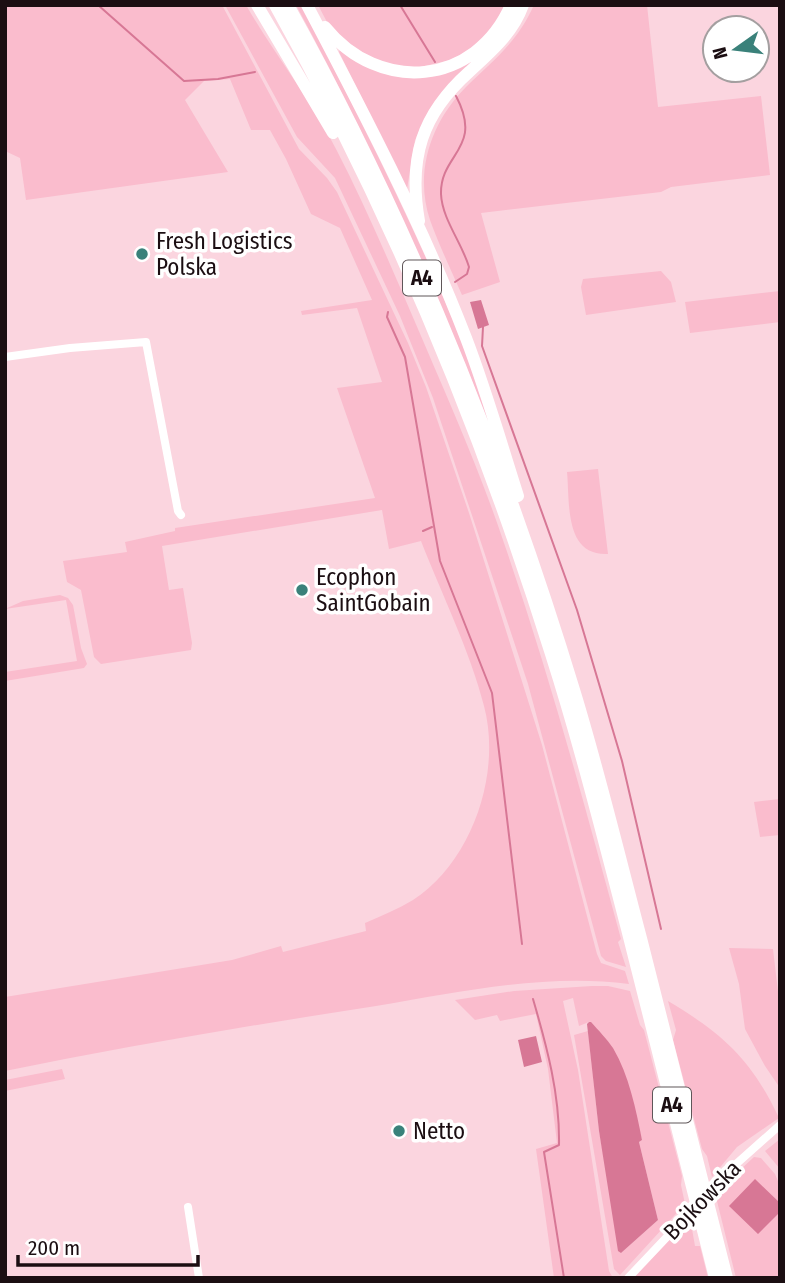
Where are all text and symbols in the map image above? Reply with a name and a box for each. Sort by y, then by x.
north arrow [701,14,771,84]
text: N [707,45,733,61]
place label: Fresh Logistics Polska [156,227,293,281]
marker: Fresh Logistics Polska [134,246,150,262]
road number: A4 [403,260,441,296]
place label: Ecophon SaintGobain [316,563,431,617]
marker: Ecophon SaintGobain [294,582,310,598]
road number: A4 [653,1088,691,1122]
place label: Netto [413,1117,465,1145]
marker: Netto [391,1123,407,1139]
street label: Bojkowska [657,1154,747,1246]
scale bar [18,1224,198,1268]
text: 200 m [28,1235,80,1261]

